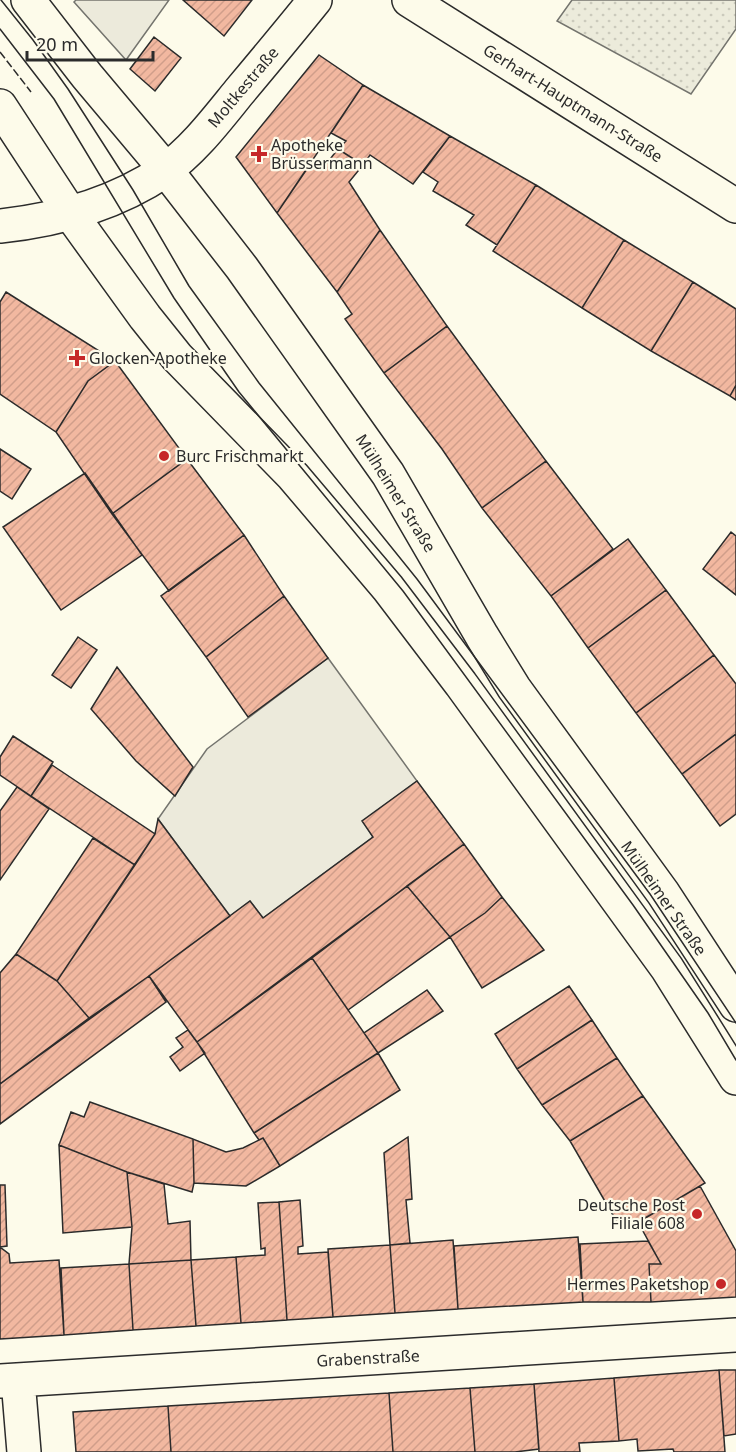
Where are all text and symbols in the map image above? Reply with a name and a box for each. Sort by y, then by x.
scale bar [27,24,153,62]
text: 20 m [36,32,78,56]
street label: Gerhart-Hauptmann-Straße [479,39,667,167]
street label: Moltkestraße [203,42,283,132]
place label: Apotheke Brüssermann [271,134,373,174]
marker: Apotheke Brüssermann [252,147,266,161]
place label: Glocken-Apotheke [89,347,227,369]
marker: Glocken-Apotheke [70,351,84,365]
street label: Mülheimer Straße [351,430,441,556]
place label: Burc Frischmarkt [176,445,304,467]
marker: Burc Frischmarkt [157,449,171,463]
street label: Mülheimer Straße [616,836,712,960]
place label: Deutsche Post Filiale 608 [577,1194,685,1234]
marker: Deutsche Post Filiale 608 [690,1207,704,1221]
place label: Hermes Paketshop [567,1273,709,1295]
marker: Hermes Paketshop [714,1277,728,1291]
street label: Grabenstraße [316,1344,420,1372]

